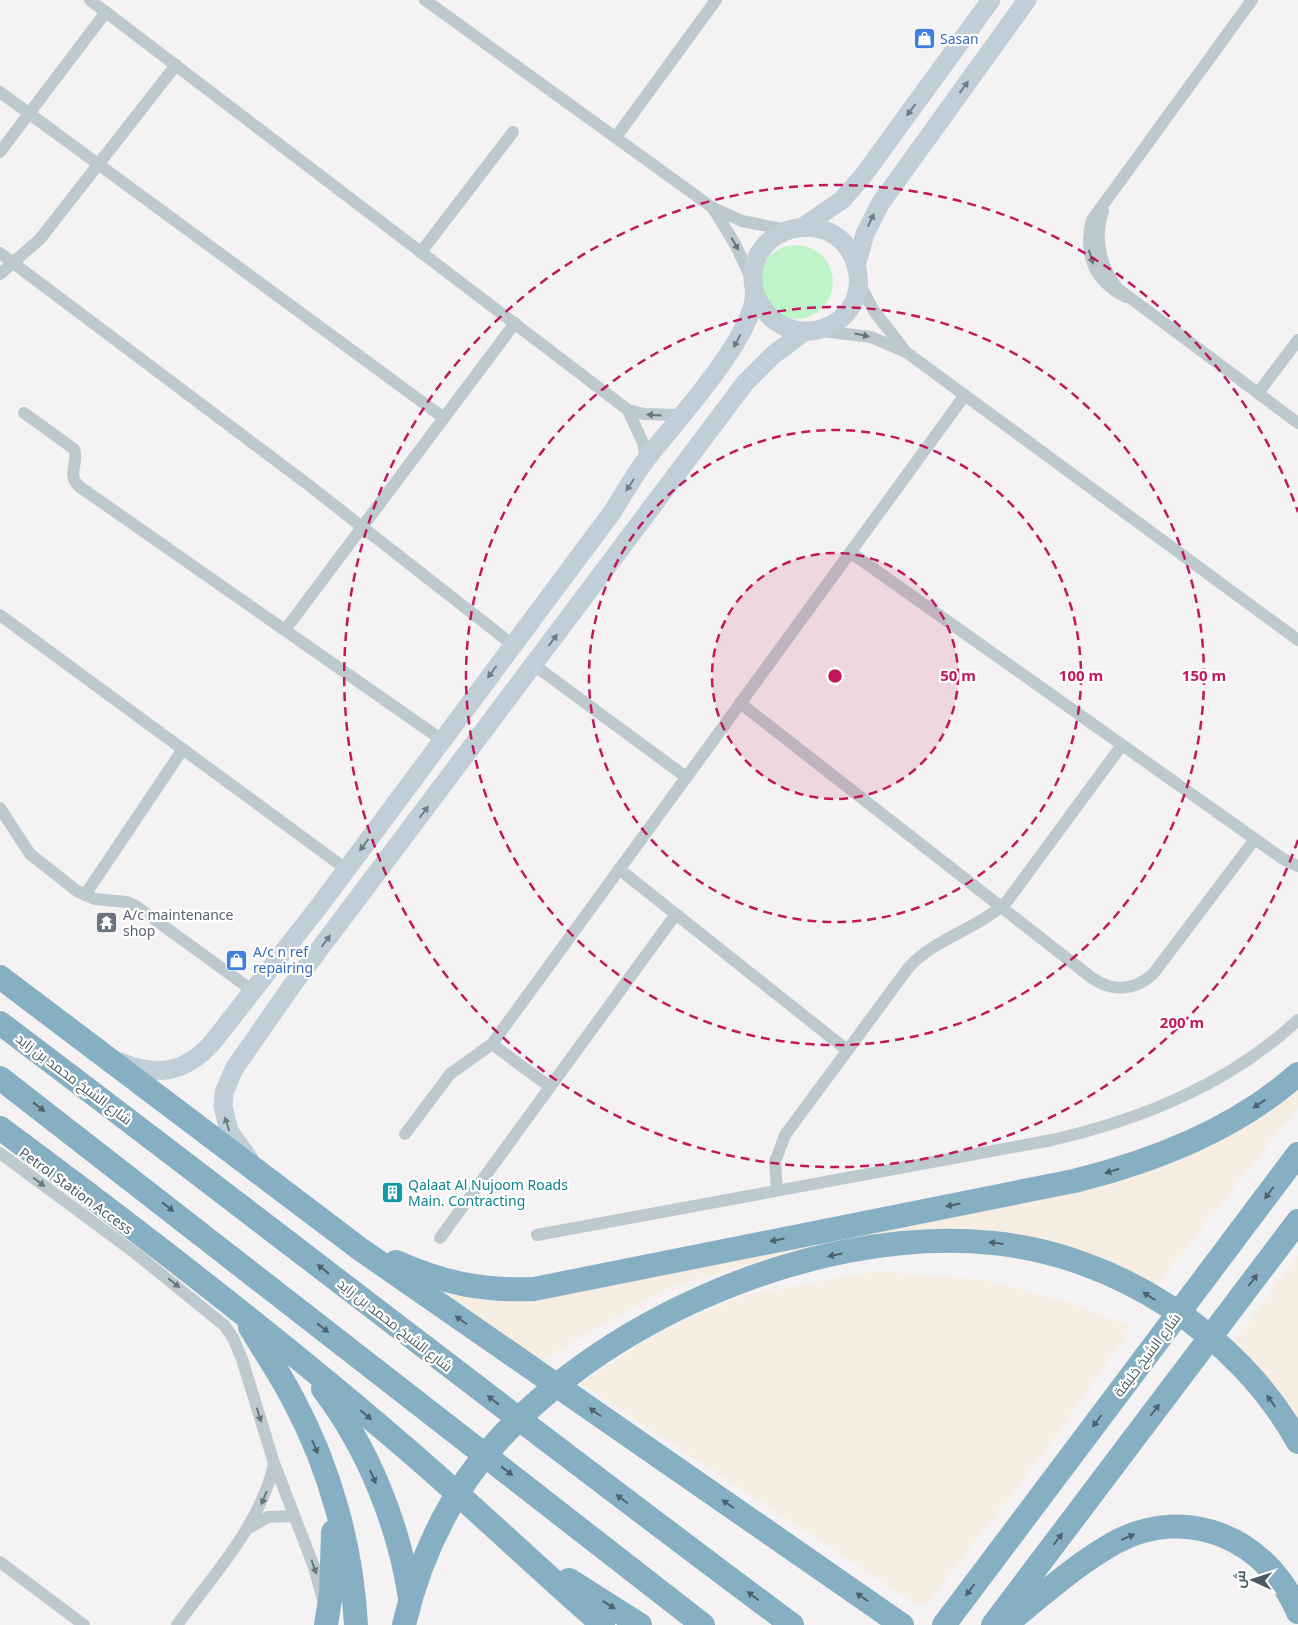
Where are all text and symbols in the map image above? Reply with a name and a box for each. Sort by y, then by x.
shop icon: Sasan [912,27,936,51]
place label: Sasan [940,29,979,48]
one-way arrow [959,80,969,94]
one-way arrow [906,103,916,117]
one-way arrow [867,213,875,227]
one-way arrow [731,237,739,252]
one-way arrow [1087,250,1095,265]
one-way arrow [854,331,870,339]
one-way arrow [733,333,741,348]
one-way arrow [646,411,662,419]
one-way arrow [625,478,635,492]
one-way arrow [548,634,559,647]
one-way arrow [487,665,498,678]
text: 50 m [940,665,976,685]
text: 100 m [1059,665,1103,685]
text: 150 m [1182,665,1226,685]
centre of rings [826,667,844,685]
one-way arrow [419,805,429,819]
one-way arrow [358,838,369,851]
place label: A/c maintenance shop [123,905,234,940]
temple icon: A/c maintenance shop [95,911,119,935]
one-way arrow [321,934,331,948]
place label: A/c n ref repairing [253,942,313,977]
shop icon: A/c n ref repairing [225,948,249,972]
text: 200 m [1160,1012,1204,1032]
street label: شارع الشيخ محمد بن زايد [12,1029,136,1129]
one-way arrow [1252,1099,1266,1108]
one-way arrow [32,1102,45,1113]
one-way arrow [222,1116,230,1131]
street label: Petrol Station Access [16,1143,137,1239]
one-way arrow [1104,1167,1119,1175]
place label: Qalaat Al Nujoom Roads Main. Contracting [408,1175,568,1210]
one-way arrow [32,1177,46,1187]
building icon: Qalaat Al Nujoom Roads Main. Contracting [380,1181,404,1205]
one-way arrow [1263,1186,1274,1199]
one-way arrow [161,1201,174,1212]
one-way arrow [946,1201,961,1209]
one-way arrow [769,1236,784,1244]
one-way arrow [988,1239,1004,1247]
one-way arrow [827,1251,843,1259]
one-way arrow [317,1263,330,1274]
one-way arrow [1248,1273,1258,1287]
street label: شارع الشيخ محمد بن زايد [334,1274,457,1375]
one-way arrow [167,1278,181,1288]
one-way arrow [1142,1291,1155,1301]
street label: شارع الشيخ خليفة [1109,1309,1184,1400]
one-way arrow [454,1315,468,1324]
one-way arrow [317,1322,330,1333]
one-way arrow [1266,1394,1276,1408]
one-way arrow [487,1395,500,1406]
one-way arrow [1150,1404,1161,1417]
one-way arrow [255,1407,263,1422]
one-way arrow [588,1407,601,1417]
one-way arrow [360,1409,372,1421]
one-way arrow [1092,1414,1102,1428]
one-way arrow [312,1440,320,1454]
one-way arrow [500,1465,513,1476]
one-way arrow [370,1470,378,1484]
one-way arrow [259,1490,267,1505]
one-way arrow [615,1494,629,1504]
one-way arrow [722,1499,735,1509]
one-way arrow [1052,1533,1063,1546]
one-way arrow [1121,1533,1135,1541]
north arrow [1228,1555,1278,1605]
one-way arrow [311,1560,318,1575]
text: ش [1230,1570,1249,1589]
one-way arrow [964,1583,975,1596]
one-way arrow [746,1591,760,1601]
one-way arrow [855,1592,869,1602]
one-way arrow [602,1601,615,1610]

